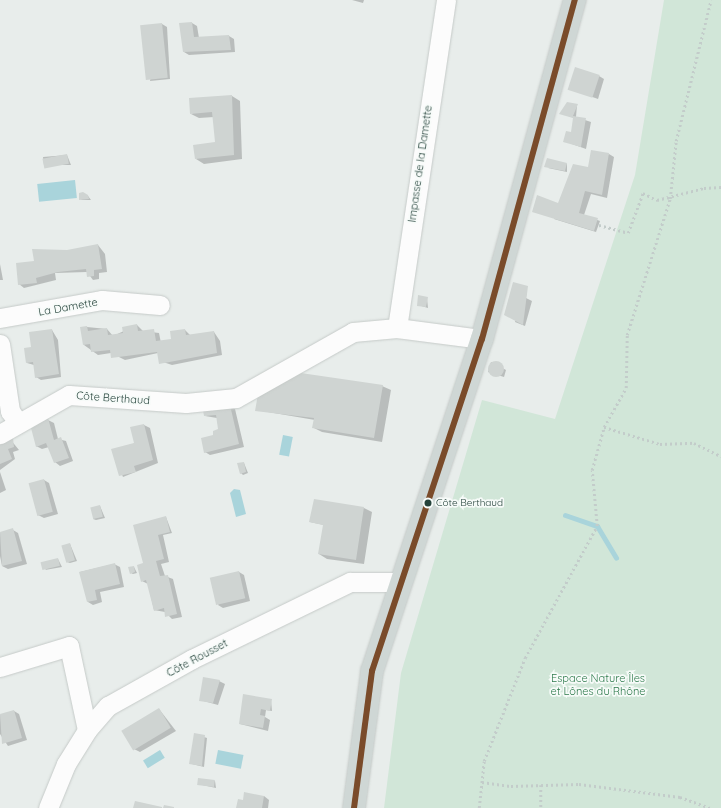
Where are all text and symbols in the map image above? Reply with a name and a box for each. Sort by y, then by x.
street label: Impasse de la Damette [405,105,435,223]
street label: La Damette [37,295,99,319]
street label: Côte Berthaud [76,389,150,407]
place label: Côte Berthaud [436,497,503,509]
marker: Côte Berthaud [423,498,433,508]
street label: Côte Rousset [164,636,230,680]
park label: Espace Nature Îles et Lônes du Rhône [550,672,646,698]

